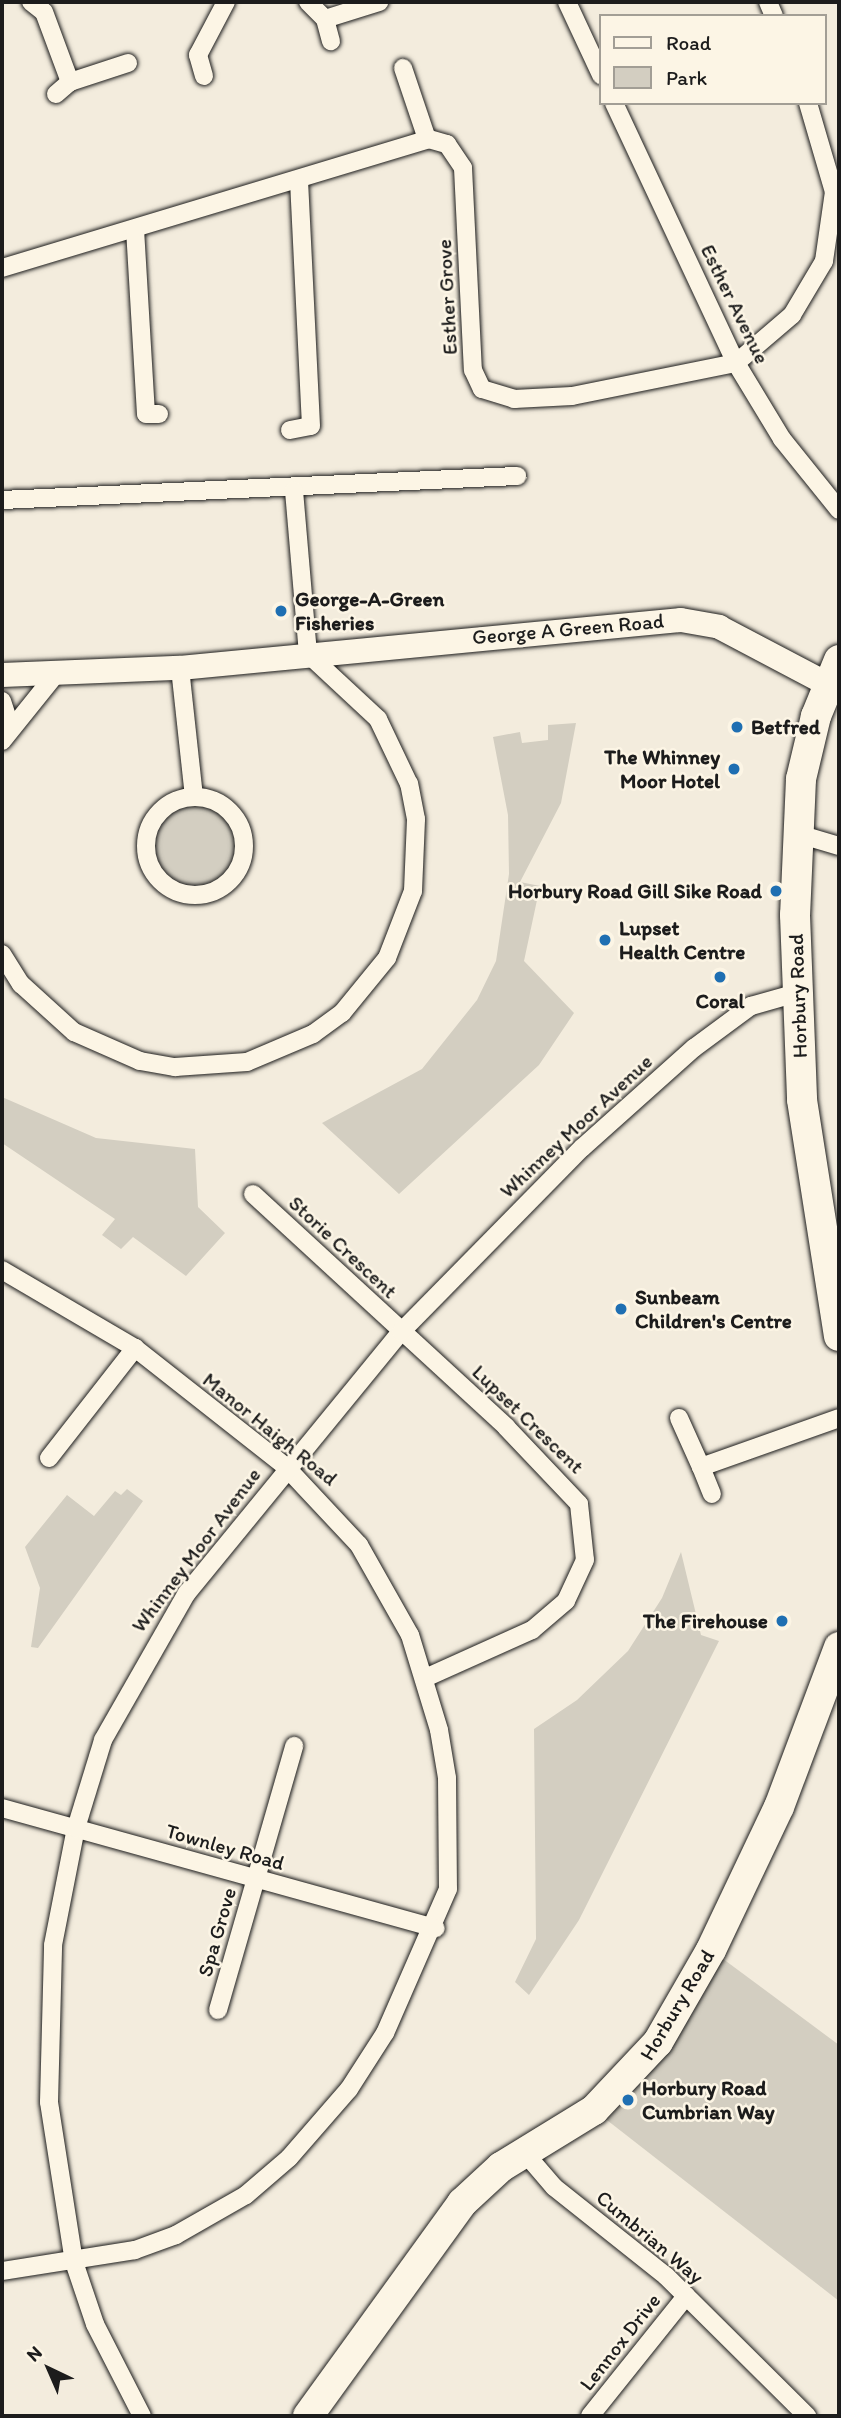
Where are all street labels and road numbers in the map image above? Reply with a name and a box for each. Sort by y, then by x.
street label: Esther Grove [431,238,463,356]
street label: Esther Avenue [695,241,775,367]
street label: George A Green Road [472,608,664,650]
street label: Horbury Road [783,934,813,1058]
street label: Whinney Moor Avenue [495,1049,657,1203]
street label: Storie Crescent [284,1190,402,1304]
street label: Lupset Crescent [467,1359,589,1479]
street label: Manor Haigh Road [198,1367,342,1491]
street label: Whinney Moor Avenue [126,1463,266,1637]
street label: Townley Road [163,1818,287,1876]
street label: Spa Grove [192,1884,242,1980]
street label: Horbury Road [634,1945,720,2065]
street label: Cumbrian Way [591,2185,709,2289]
street label: Lennox Drive [574,2288,666,2396]

